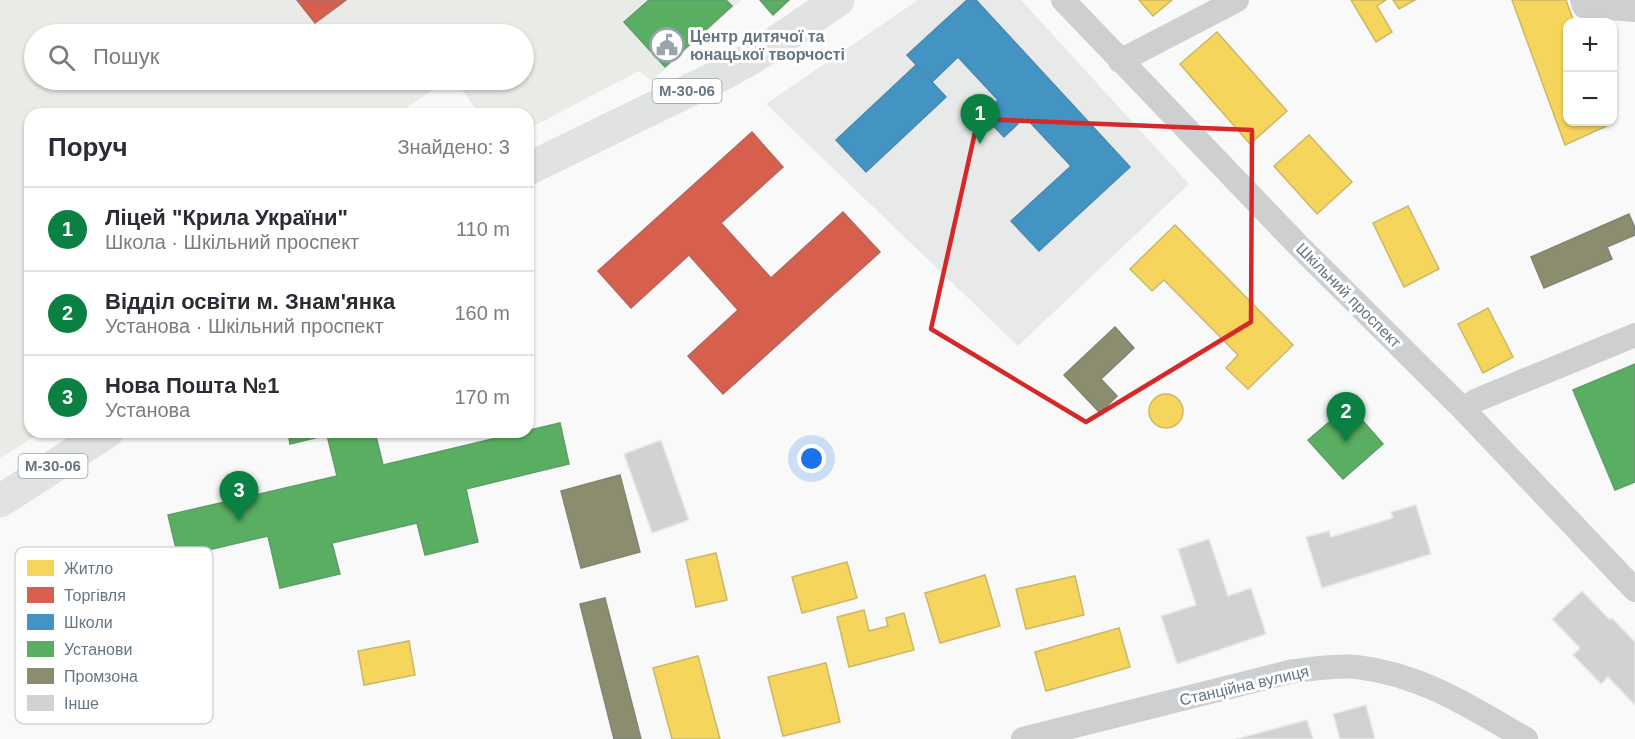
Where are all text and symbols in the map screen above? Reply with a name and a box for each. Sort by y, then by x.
map controls [1563,18,1617,126]
button: + [1563,18,1617,72]
search box [24,24,534,90]
public building icon: Центр дитячої та юнацької творчості [649,27,685,63]
place label: Центр дитячої та юнацької творчості [690,28,845,63]
icon: search [45,41,78,74]
text: Пошук [93,44,159,69]
button: − [1563,72,1617,126]
road number: М-30-06 [652,79,722,103]
pin: 1 [960,94,1000,144]
text: Поруч [48,132,128,162]
text: Знайдено: 3 [397,136,510,158]
text: Ліцей "Крила України" [105,205,348,230]
text: 1 [62,218,73,240]
text: 110 m [456,218,510,240]
text: Школа · Шкільний проспект [105,231,359,253]
street label: Шкільний проспект [1293,240,1405,352]
text: Відділ освіти м. Знам'янка [105,289,395,314]
text: 2 [62,302,73,324]
text: 160 m [454,302,510,324]
text: Установа · Шкільний проспект [105,315,384,337]
text: Нова Пошта №1 [105,373,279,398]
text: 3 [62,386,73,408]
text: 170 m [454,386,510,408]
pin: 2 [1326,392,1366,442]
text: Установа [105,399,190,421]
your location [797,444,826,473]
road number: М-30-06 [19,454,88,478]
pin: 3 [220,472,258,521]
legend [15,547,213,724]
text: Житло [64,560,113,577]
text: Торгівля [64,587,126,604]
text: Школи [64,614,113,631]
text: Установи [64,641,132,658]
street label: Станційна вулиця [1178,662,1310,709]
text: Промзона [64,668,138,685]
text: Інше [64,695,99,712]

